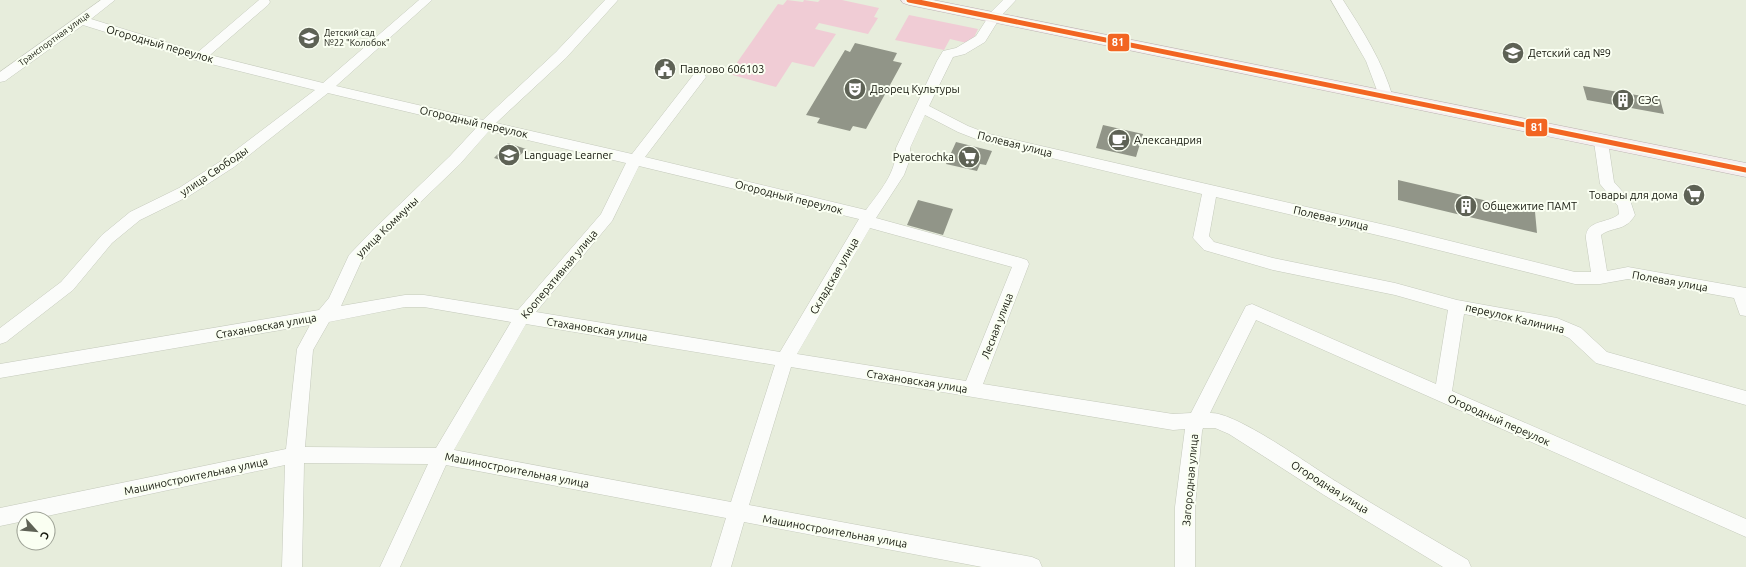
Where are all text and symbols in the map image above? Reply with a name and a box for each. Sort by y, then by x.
street label: Транспортная улица [17,10,91,68]
street label: Огородный переулок [105,23,215,65]
school or university icon: Детский сад №22 "Колобок" [296,25,322,51]
place label: Детский сад №22 "Колобок" [324,28,390,48]
line badge: 81 [1107,33,1130,52]
text: 81 [1112,36,1124,48]
school or university icon: Детский сад №9 [1500,40,1526,66]
place label: Детский сад №9 [1528,47,1611,59]
public building icon: Павлово 606103 [652,56,678,82]
place label: Павлово 606103 [680,63,764,75]
theatre icon: Дворец Культуры [842,76,868,102]
place label: Дворец Культуры [870,83,960,95]
building icon: СЭС [1610,87,1636,113]
place label: СЭС [1638,94,1658,106]
street label: Огородный переулок [419,104,530,140]
line badge: 81 [1525,118,1548,137]
text: 81 [1531,121,1543,133]
cafe icon: Александрия [1106,127,1132,153]
street label: Полевая улица [976,129,1054,159]
place label: Александрия [1134,134,1202,146]
school or university icon: Language Learner [496,142,522,168]
street label: улица Свободы [178,144,250,198]
supermarket icon: Pyaterochka [956,144,982,170]
place label: Language Learner [524,149,614,161]
place label: Pyaterochka [893,151,954,163]
street label: Огородный переулок [734,178,845,216]
supermarket icon: Товары для дома [1681,182,1707,208]
place label: Товары для дома [1589,189,1678,201]
building icon: Общежитие ПАМТ [1453,193,1479,219]
street label: улица Коммуны [354,194,420,260]
place label: Общежитие ПАМТ [1482,200,1577,212]
street label: Полевая улица [1292,204,1370,232]
street label: Кооперативная улица [518,227,600,321]
street label: Складская улица [807,236,861,316]
street label: Полевая улица [1631,268,1709,294]
street label: Лесная улица [979,291,1015,361]
street label: переулок Калинина [1464,301,1566,335]
street label: Стахановская улица [215,311,317,341]
street label: Стахановская улица [546,315,648,343]
street label: Стахановская улица [866,367,968,395]
street label: Огородный переулок [1446,392,1552,448]
street label: Загородная улица [1180,433,1200,527]
street label: Машиностроительная улица [444,450,590,490]
street label: Машиностроительная улица [123,455,269,497]
street label: Огородная улица [1289,458,1371,516]
north arrow [16,511,56,551]
street label: Машиностроительная улица [762,512,908,550]
text: С [38,530,52,541]

